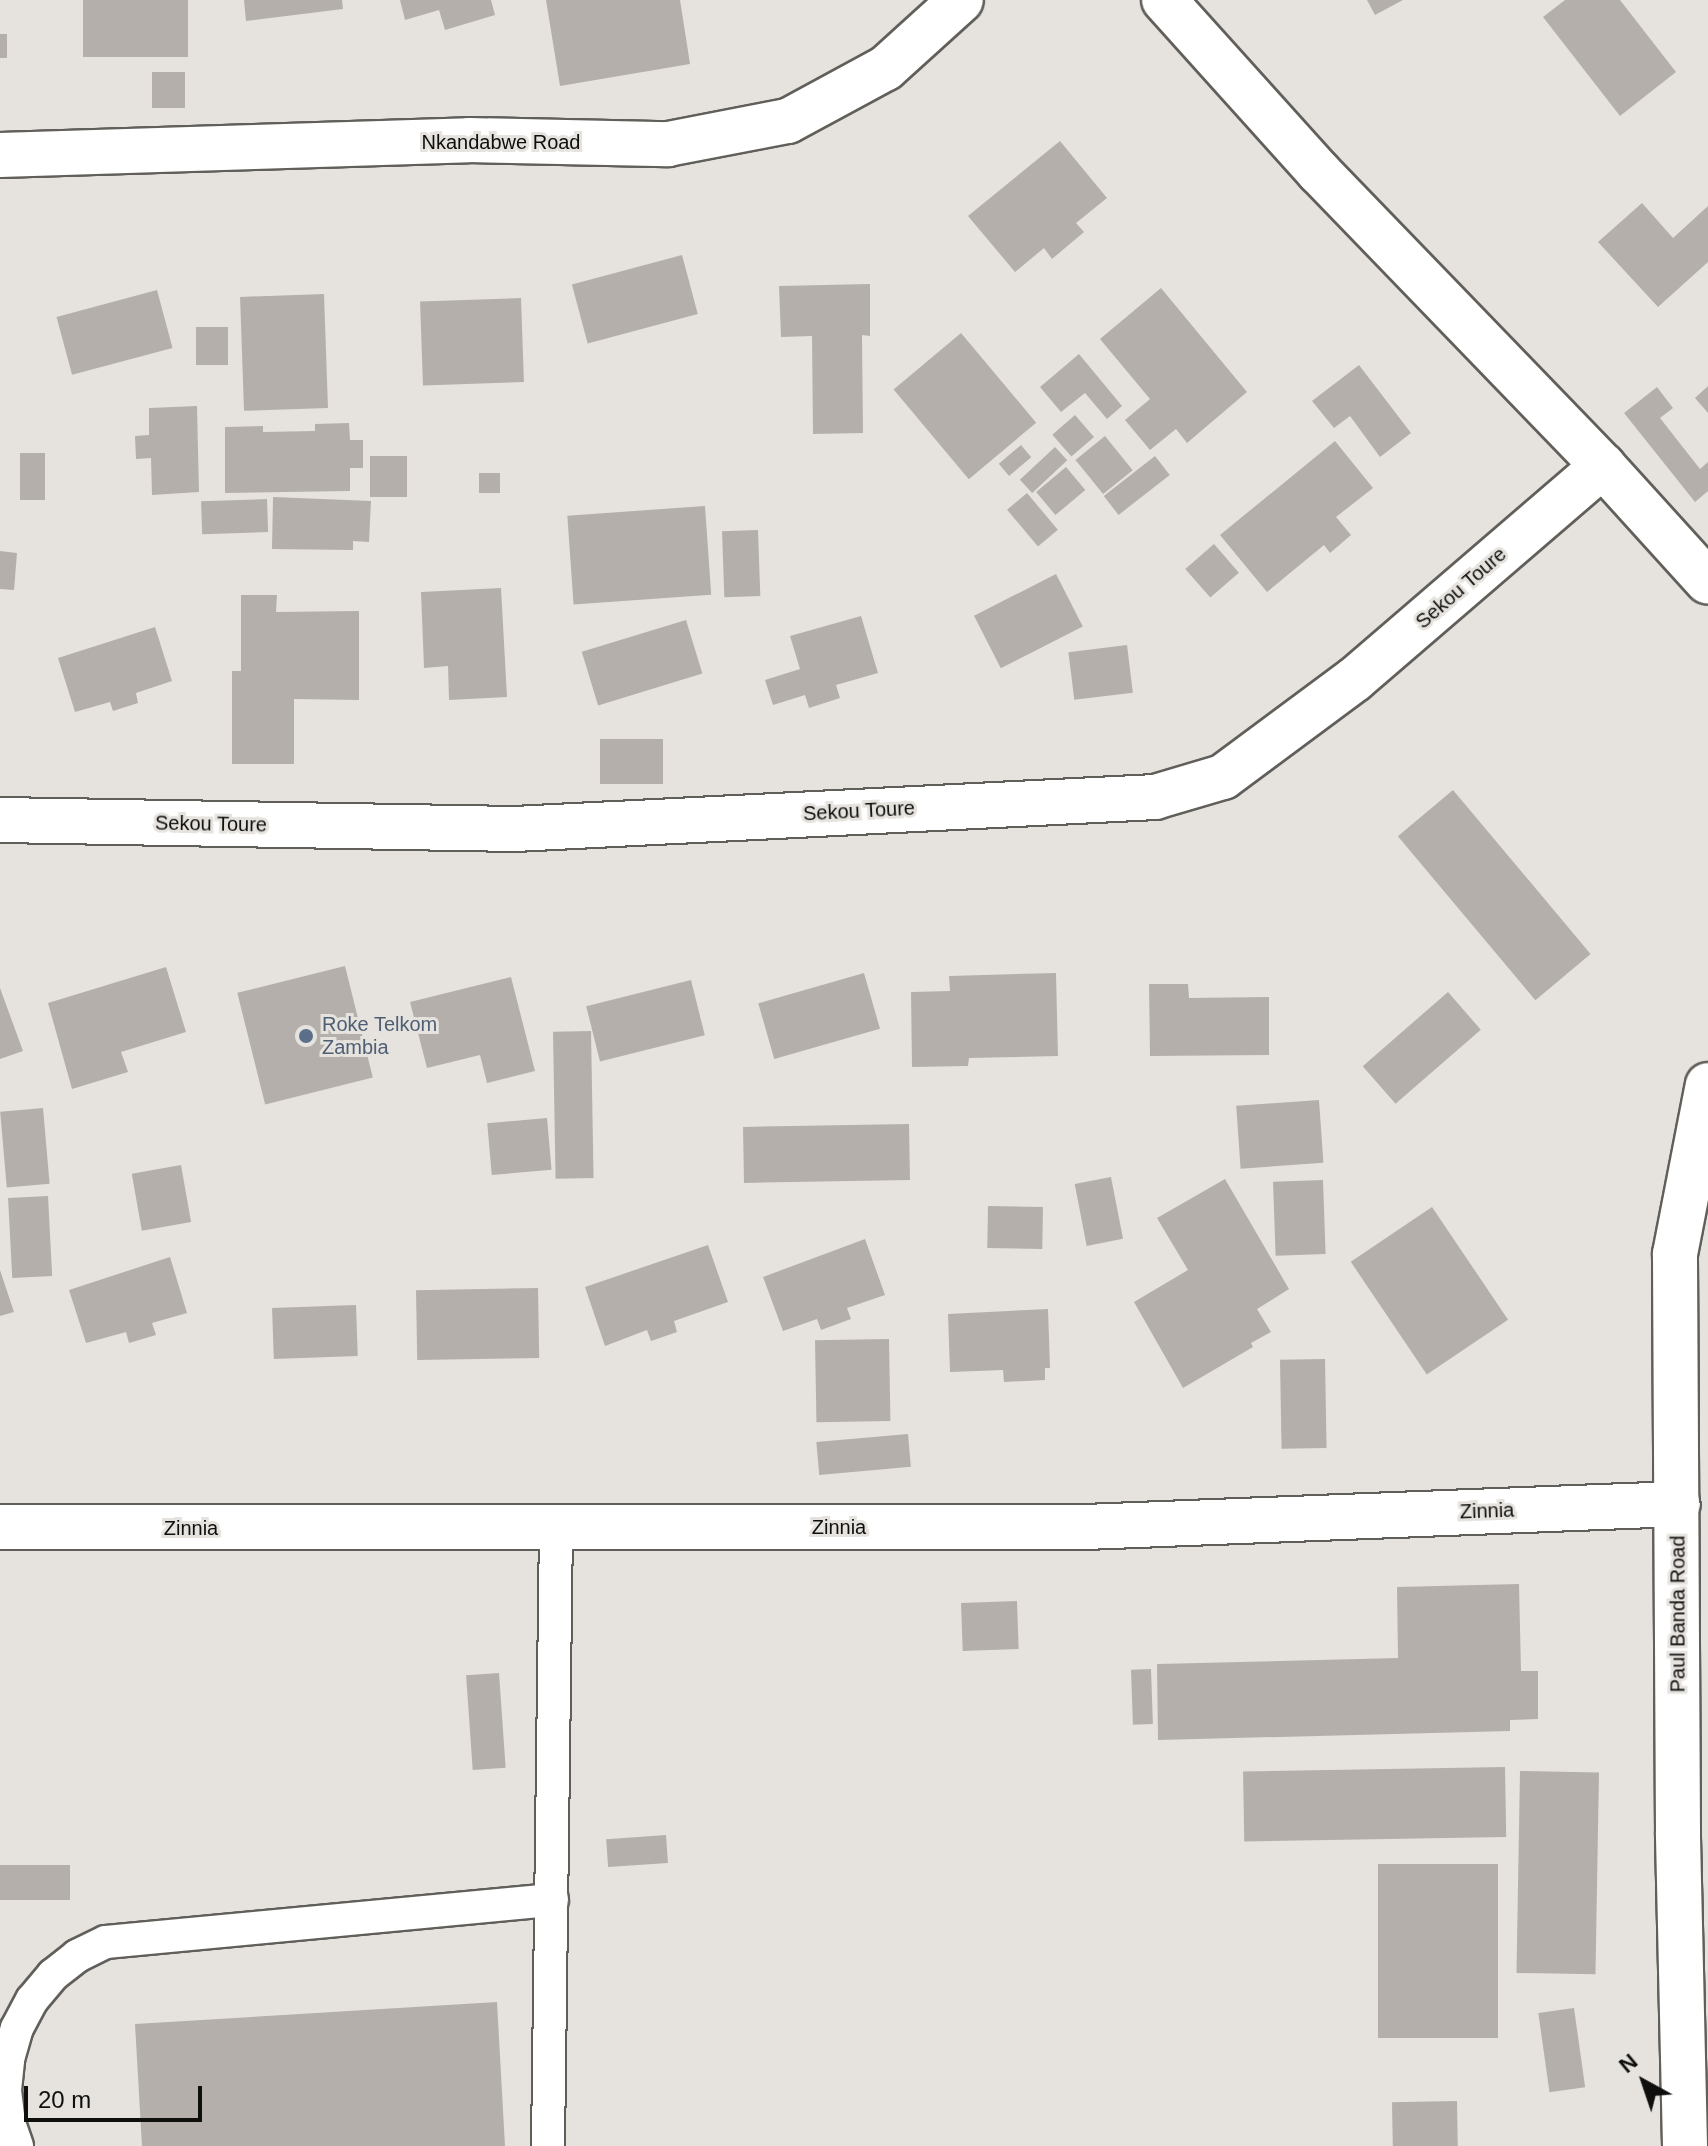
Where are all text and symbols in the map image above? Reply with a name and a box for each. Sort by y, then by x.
street label: Nkandabwe Road [422,130,580,154]
street label: Sekou Toure [1411,542,1511,634]
street label: Sekou Toure [802,796,916,826]
street label: Sekou Toure [155,811,267,837]
place label: Roke Telkom Zambia [322,1012,438,1059]
marker: Roke Telkom Zambia [297,1027,315,1045]
street label: Zinnia [1459,1498,1515,1524]
street label: Zinnia [812,1515,866,1539]
street label: Zinnia [164,1516,218,1540]
street label: Paul Banda Road [1666,1536,1690,1692]
north arrow [1604,2042,1684,2122]
text: N [1614,2049,1642,2078]
scale bar [28,2070,206,2120]
text: 20 m [38,2086,91,2113]

